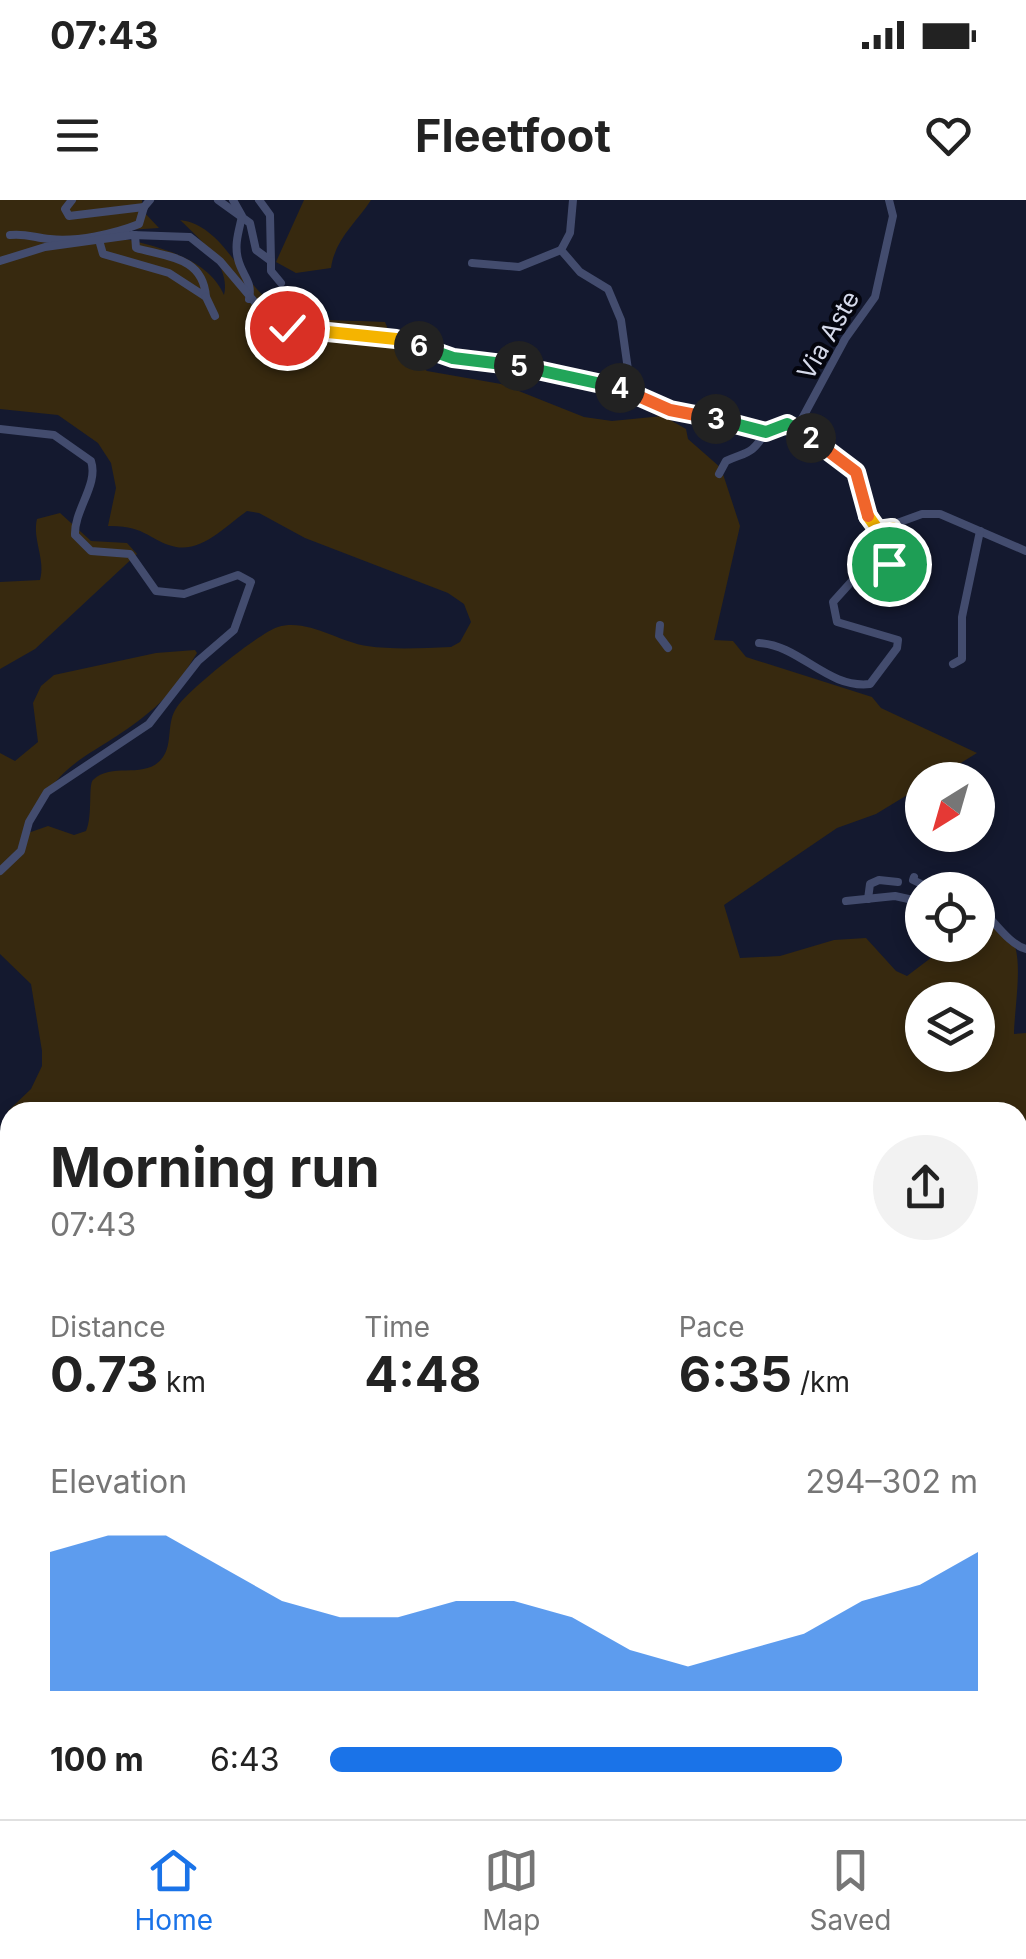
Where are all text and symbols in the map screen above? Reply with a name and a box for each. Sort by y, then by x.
text: 07:43 [50,12,159,58]
icon: menu [50,108,105,163]
text: Fleetfoot [415,108,611,163]
icon: heart [921,108,976,163]
street label: Via Aste [791,285,865,385]
pin [245,286,330,371]
icon: check [260,301,315,356]
pin: 6 [394,321,444,371]
text: 6 [410,329,428,363]
pin: 5 [494,341,544,391]
text: 5 [510,349,528,383]
pin: 4 [595,363,645,413]
text: 4 [611,371,629,405]
pin: 3 [691,394,741,444]
text: 3 [707,402,725,436]
pin: 2 [786,413,836,463]
text: 2 [802,421,820,455]
pin [847,522,932,607]
icon: arrive [862,537,917,592]
north arrow [905,762,995,852]
map controls [905,762,995,1072]
button: locate [905,872,995,962]
button: layers [905,982,995,1072]
text: Morning run [50,1134,380,1200]
button: share [873,1135,978,1240]
text: 07:43 [50,1205,136,1244]
text: Distance [50,1310,166,1344]
text: Time [364,1310,430,1344]
text: Pace [679,1310,745,1344]
text: 0.73 [50,1344,158,1404]
text: 4:48 [364,1344,481,1404]
text: 6:35 [679,1344,792,1404]
text: km [158,1365,206,1399]
text: /km [792,1365,850,1399]
text: Elevation [50,1462,187,1501]
text: 294–302 m [805,1462,978,1501]
text: 100 m [50,1740,144,1779]
text: 6:43 [210,1740,280,1779]
tab: Home [135,1843,213,1937]
tab: Map [482,1843,540,1937]
tab: Saved [809,1843,891,1937]

